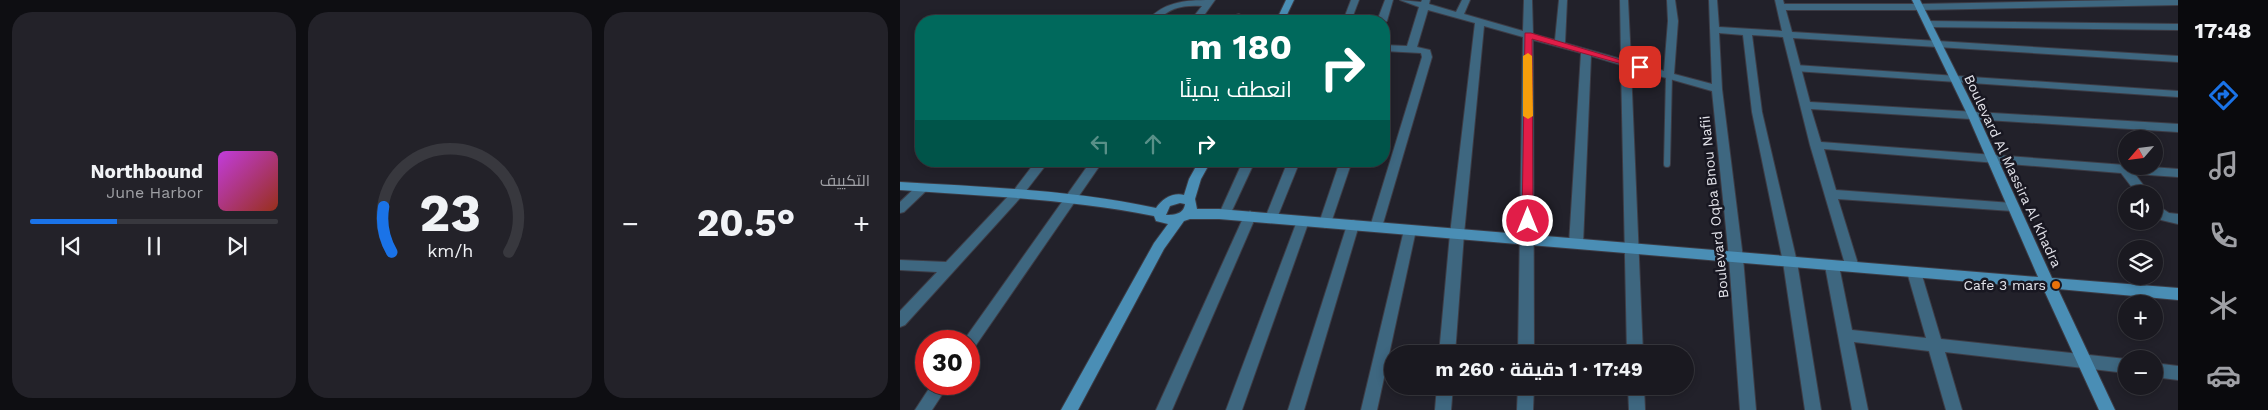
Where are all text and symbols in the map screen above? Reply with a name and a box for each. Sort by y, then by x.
text: 17:48 [2194,18,2252,43]
text: 180 m [1189,26,1292,68]
icon: right [1310,35,1375,100]
pin [1619,46,1661,88]
icon: arrive [1626,53,1654,81]
street label: Boulevard Al Massira Al Khadra [1961,72,2065,270]
text: انعطف يمينًا [1179,77,1292,102]
icon: directions [2206,78,2241,113]
street label: Boulevard Oqba Bnou Nafii [1696,115,1732,299]
icon: left [1086,130,1114,158]
icon: ahead [1139,130,1167,158]
icon: right [1192,130,1220,158]
north arrow [2118,130,2162,175]
map controls [2118,130,2163,395]
icon: music [2206,148,2241,183]
text: Northbound [91,160,203,183]
text: التكييف [820,171,870,190]
text: June Harbor [106,183,203,202]
text: 23 [419,183,481,244]
button: sound [2118,185,2163,230]
position arrow [1501,194,1553,246]
text: 20.5° [697,201,795,245]
text: − [622,207,639,240]
text: + [853,207,870,240]
icon: phone [2206,218,2241,253]
icon: previous [57,232,85,260]
icon: pause [140,232,168,260]
icon: next [223,232,251,260]
text: km/h [427,240,473,261]
button: layers [2118,240,2163,285]
place label: Cafe 3 mars [1963,277,2046,293]
marker: Cafe 3 mars [2050,279,2062,291]
icon: climate [2206,288,2241,323]
button: + [2118,295,2163,340]
speed limit sign: 30 [915,330,980,395]
button: − [2118,350,2163,395]
text: 17:49 · 1 دقيقة · 260 m [1435,358,1643,381]
icon: car [2206,358,2241,393]

